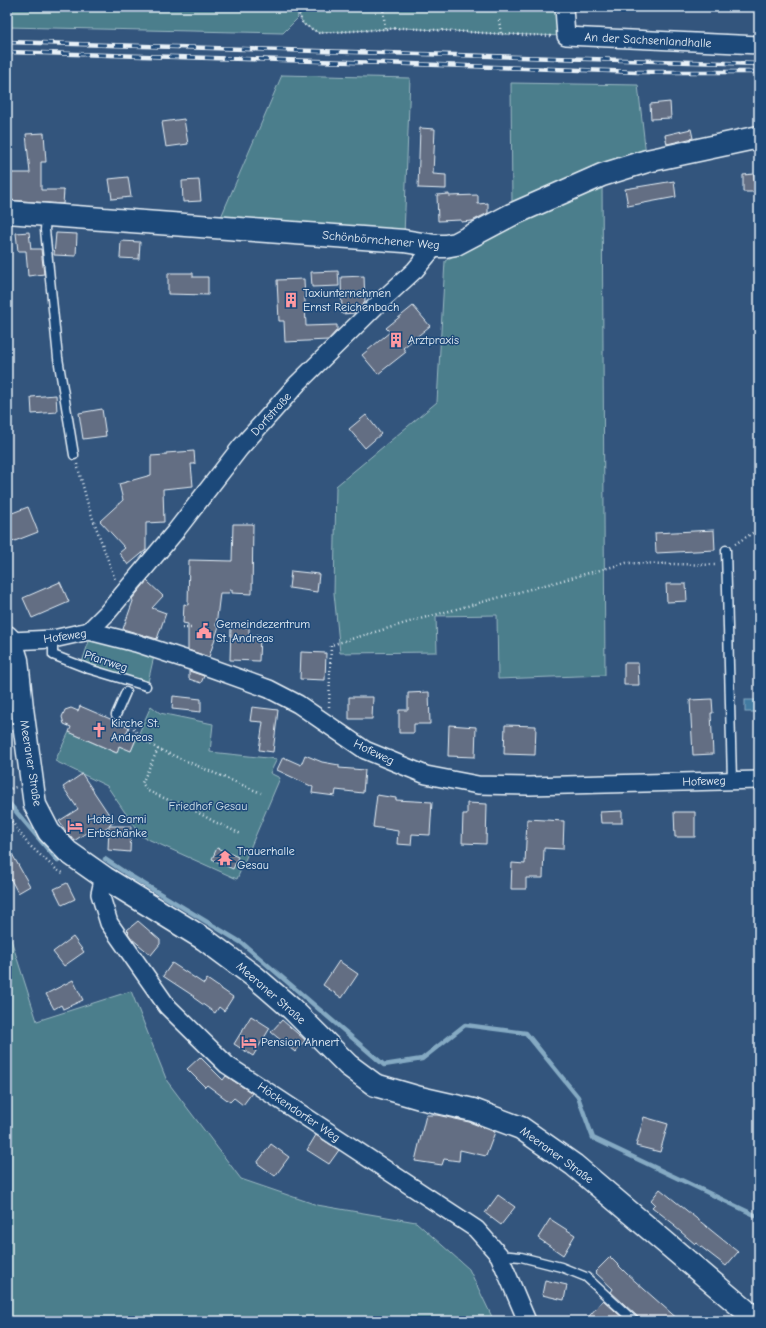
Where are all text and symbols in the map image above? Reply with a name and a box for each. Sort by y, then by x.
street label: An der Sachsenlandhalle [584,30,712,50]
street label: Schönbörnchener Weg [322,228,440,252]
place label: Taxiunternehmen Ernst Reichenbach [303,286,400,314]
building icon: Taxiunternehmen Ernst Reichenbach [282,291,300,309]
building icon: Arztpraxis [387,331,405,349]
place label: Arztpraxis [408,333,459,347]
street label: Dorfstraße [248,389,294,439]
place label: Gemeindezentrum St. Andreas [216,617,310,645]
public building icon: Gemeindezentrum St. Andreas [195,622,213,640]
street label: Hofeweg [43,626,87,646]
street label: Pfarrweg [82,647,130,675]
place label: Kirche St. Andreas [111,716,159,744]
street label: Meeraner Straße [17,719,45,807]
church icon: Kirche St. Andreas [90,721,108,739]
street label: Hofeweg [351,736,397,768]
street label: Hofeweg [682,773,726,789]
park label: Friedhof Gesau [169,799,247,813]
place label: Hotel Garni Erbschänke [87,812,147,840]
hotel icon: Hotel Garni Erbschänke [66,817,84,835]
place label: Trauerhalle Gesau [237,844,295,872]
temple icon: Trauerhalle Gesau [216,849,234,867]
street label: Meeraner Straße [233,959,309,1027]
hotel icon: Pension Ahnert [240,1033,258,1051]
place label: Pension Ahnert [261,1035,339,1049]
street label: Höckendorfer Weg [255,1079,343,1145]
street label: Meeraner Straße [518,1124,596,1186]

